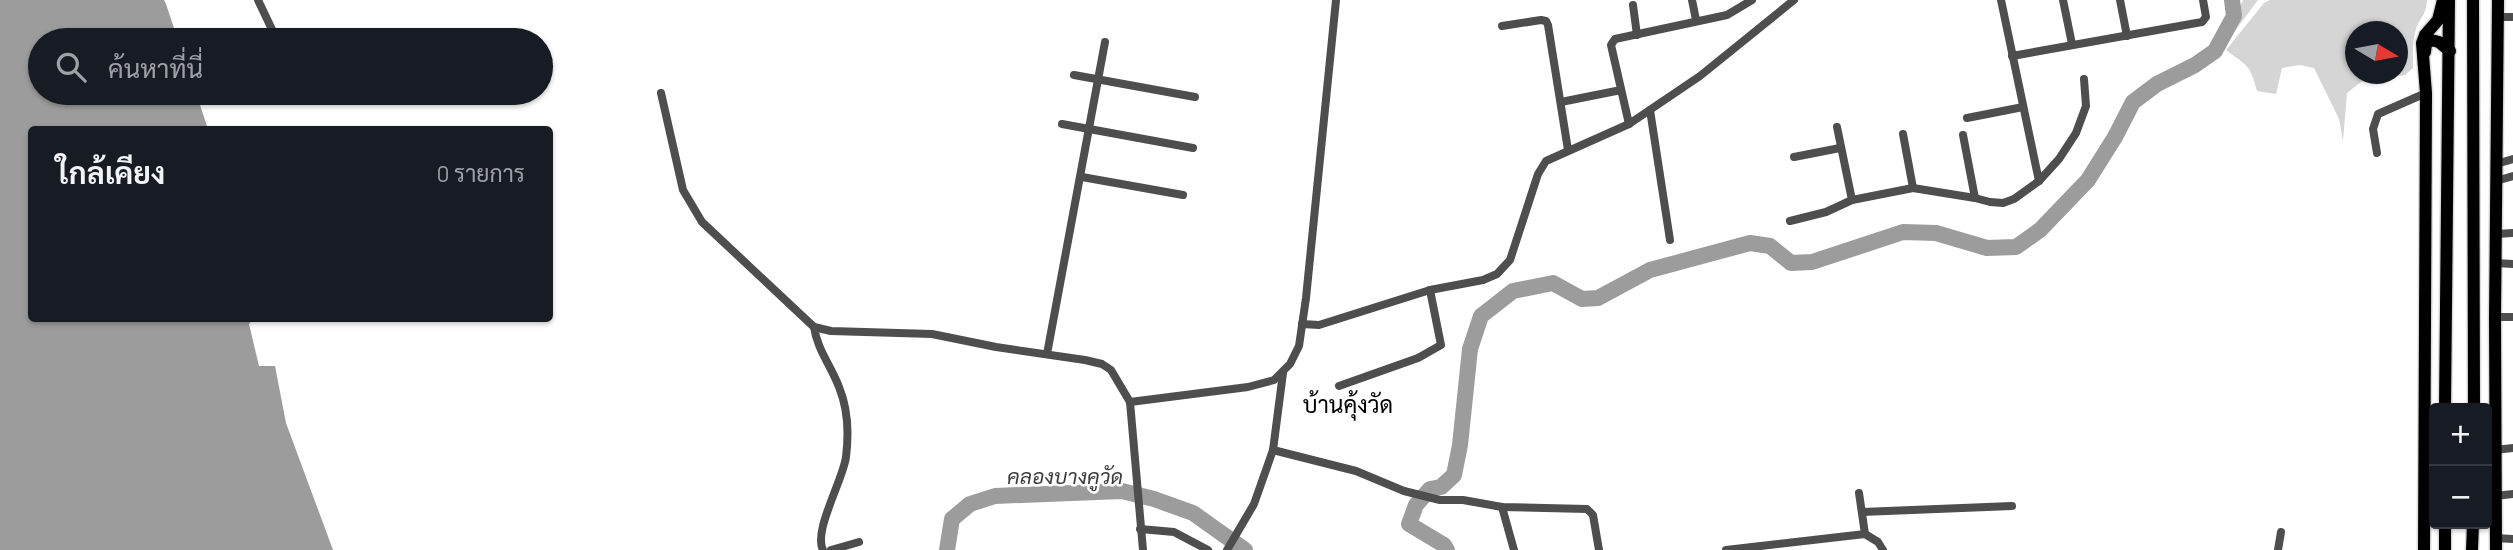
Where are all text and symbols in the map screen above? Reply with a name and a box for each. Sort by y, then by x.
north arrow [2345,21,2408,84]
search box [28,28,553,105]
icon: search [52,48,90,86]
text: ค้นหาที่นี่ [108,52,203,83]
text: ใกล้เคียง [56,154,165,190]
text: 0 รายการ [436,159,525,187]
district label: บ้านคุ้งวัด [1303,390,1393,421]
map controls [2429,403,2492,529]
button: + [2429,403,2492,466]
water label: คลองบางคูวัด [1007,463,1123,492]
button: − [2429,466,2492,529]

